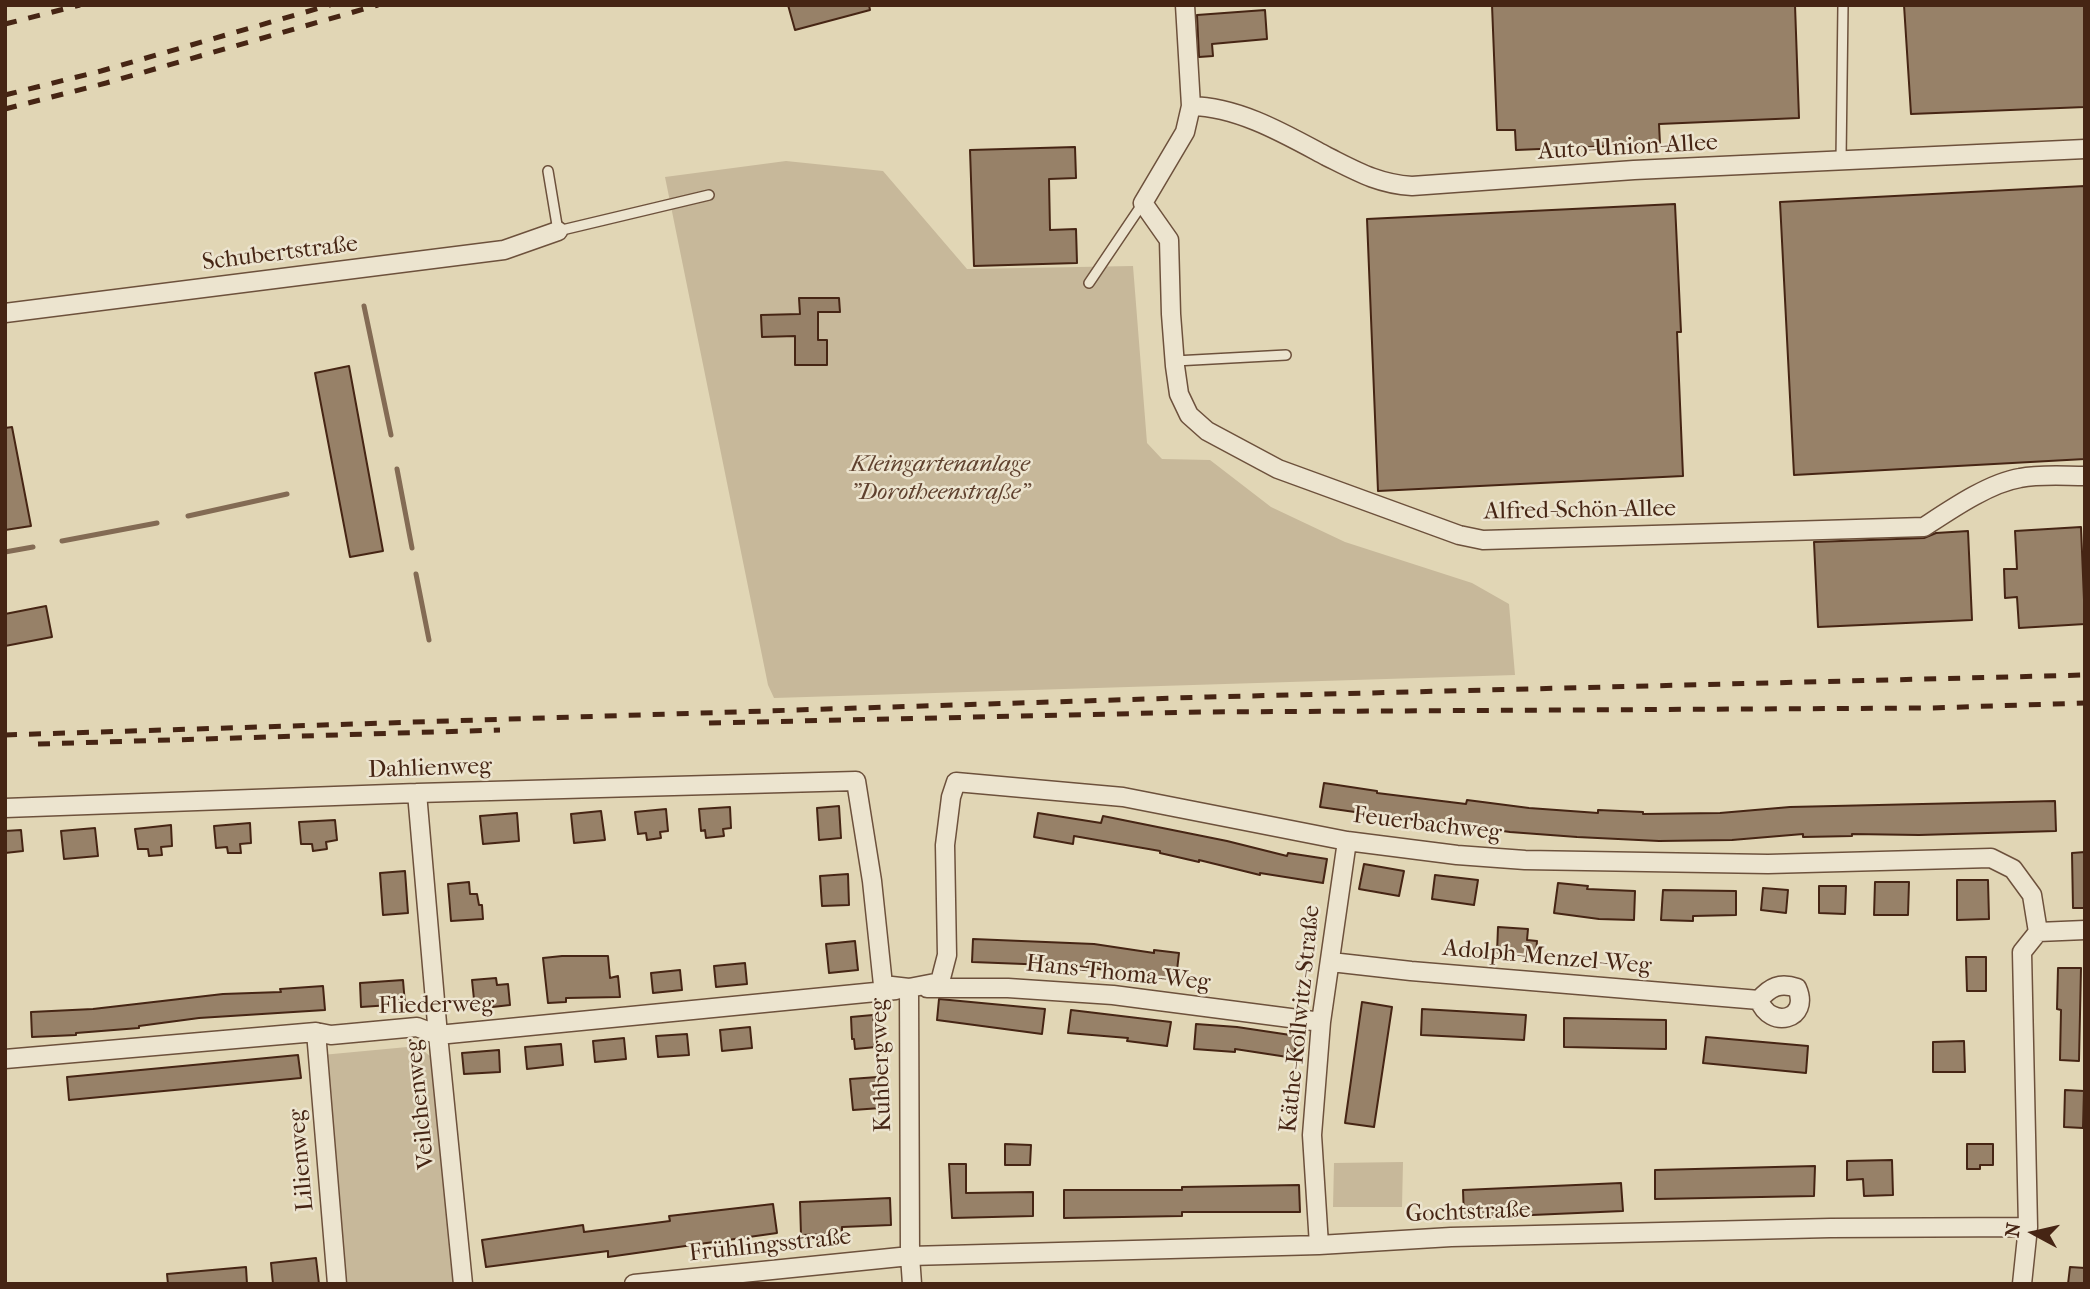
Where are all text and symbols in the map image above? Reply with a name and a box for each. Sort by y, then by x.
street label: Auto-Union-Allee [1537,129,1719,167]
street label: Schubertstraße [201,230,359,278]
park label: Kleingartenanlage "Dorotheenstraße" [850,451,1030,507]
street label: Alfred-Schön-Allee [1484,495,1676,527]
street label: Dahlienweg [368,752,492,786]
street label: Feuerbachweg [1351,802,1503,848]
street label: Käthe-Kollwitz-Straße [1275,904,1327,1134]
street label: Adolph-Menzel-Weg [1442,935,1652,981]
street label: Hans-Thoma-Weg [1024,950,1212,998]
street label: Fliederweg [378,991,494,1021]
street label: Kuhbergweg [865,998,899,1132]
street label: Veilchenweg [400,1037,442,1171]
street label: Lilienweg [283,1108,321,1212]
street label: Gochtstraße [1405,1196,1531,1230]
north arrow [1999,1198,2069,1268]
text: N [2001,1221,2025,1239]
street label: Frühlingsstraße [687,1223,853,1269]

